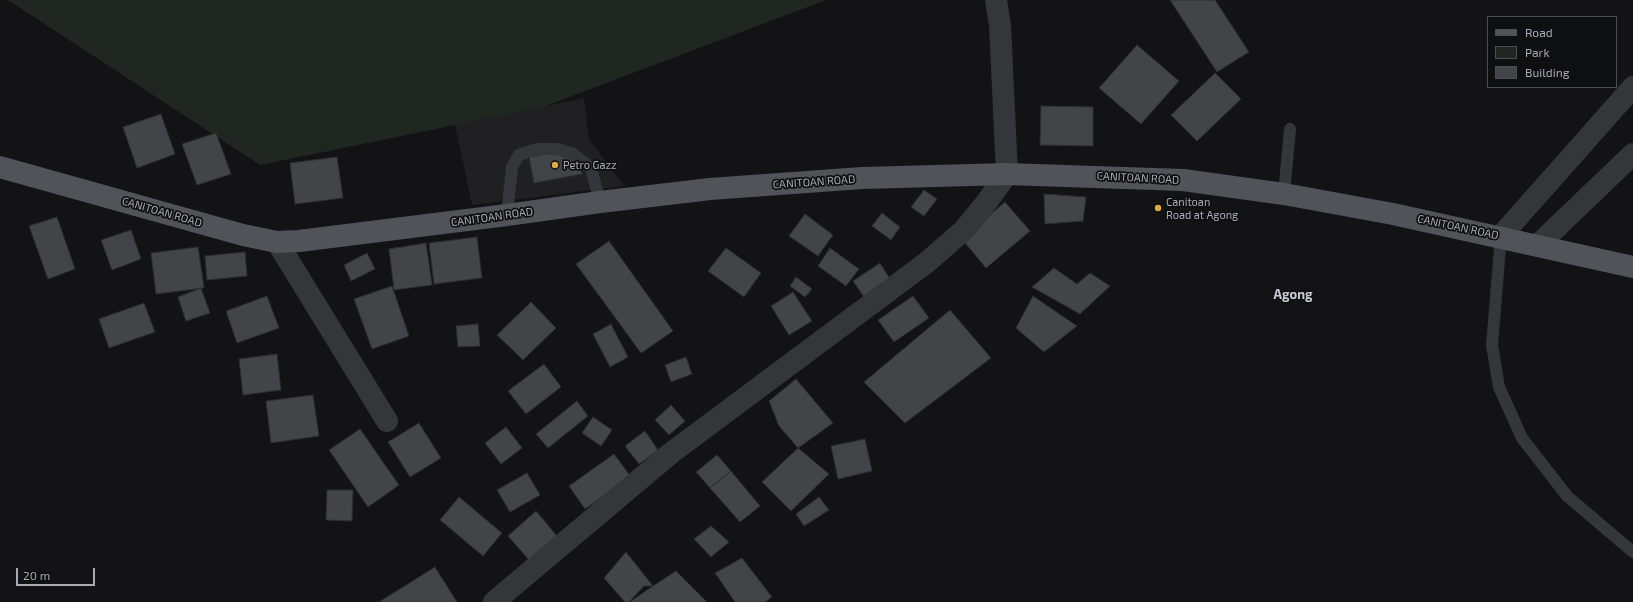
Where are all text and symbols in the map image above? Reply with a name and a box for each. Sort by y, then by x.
legend [1487,16,1617,88]
text: Road [1525,25,1553,39]
text: Park [1525,45,1550,59]
text: Building [1525,65,1569,79]
place label: Petro Gazz [563,158,617,172]
marker: Petro Gazz [550,160,560,170]
street label: CANITOAN ROAD [1096,169,1180,187]
street label: CANITOAN ROAD [772,173,856,191]
street label: CANITOAN ROAD [120,194,204,230]
place label: Canitoan Road at Agong [1166,195,1238,221]
marker: Canitoan Road at Agong [1153,203,1163,213]
street label: CANITOAN ROAD [450,205,534,229]
street label: CANITOAN ROAD [1416,212,1500,242]
district label: Agong [1273,287,1313,303]
scale bar [18,560,97,586]
text: 20 m [23,568,50,582]

